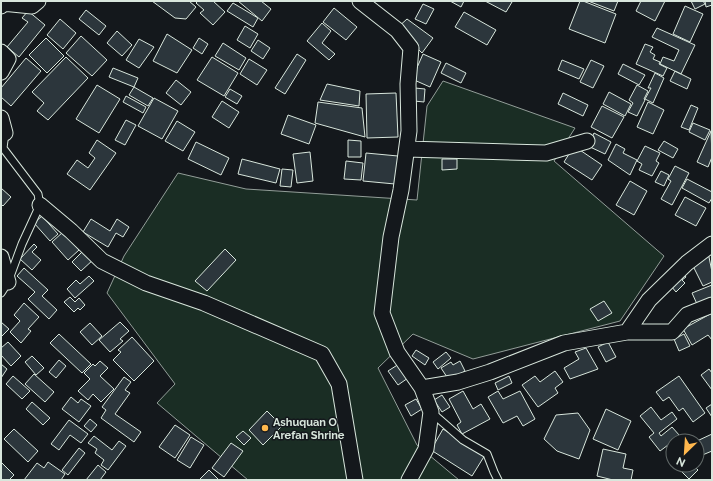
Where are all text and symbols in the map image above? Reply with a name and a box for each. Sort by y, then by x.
place label: Ashuquan O Arefan Shrine [273,416,345,442]
marker: Ashuquan O Arefan Shrine [260,423,270,433]
north arrow [665,433,705,473]
text: N [674,454,688,469]

